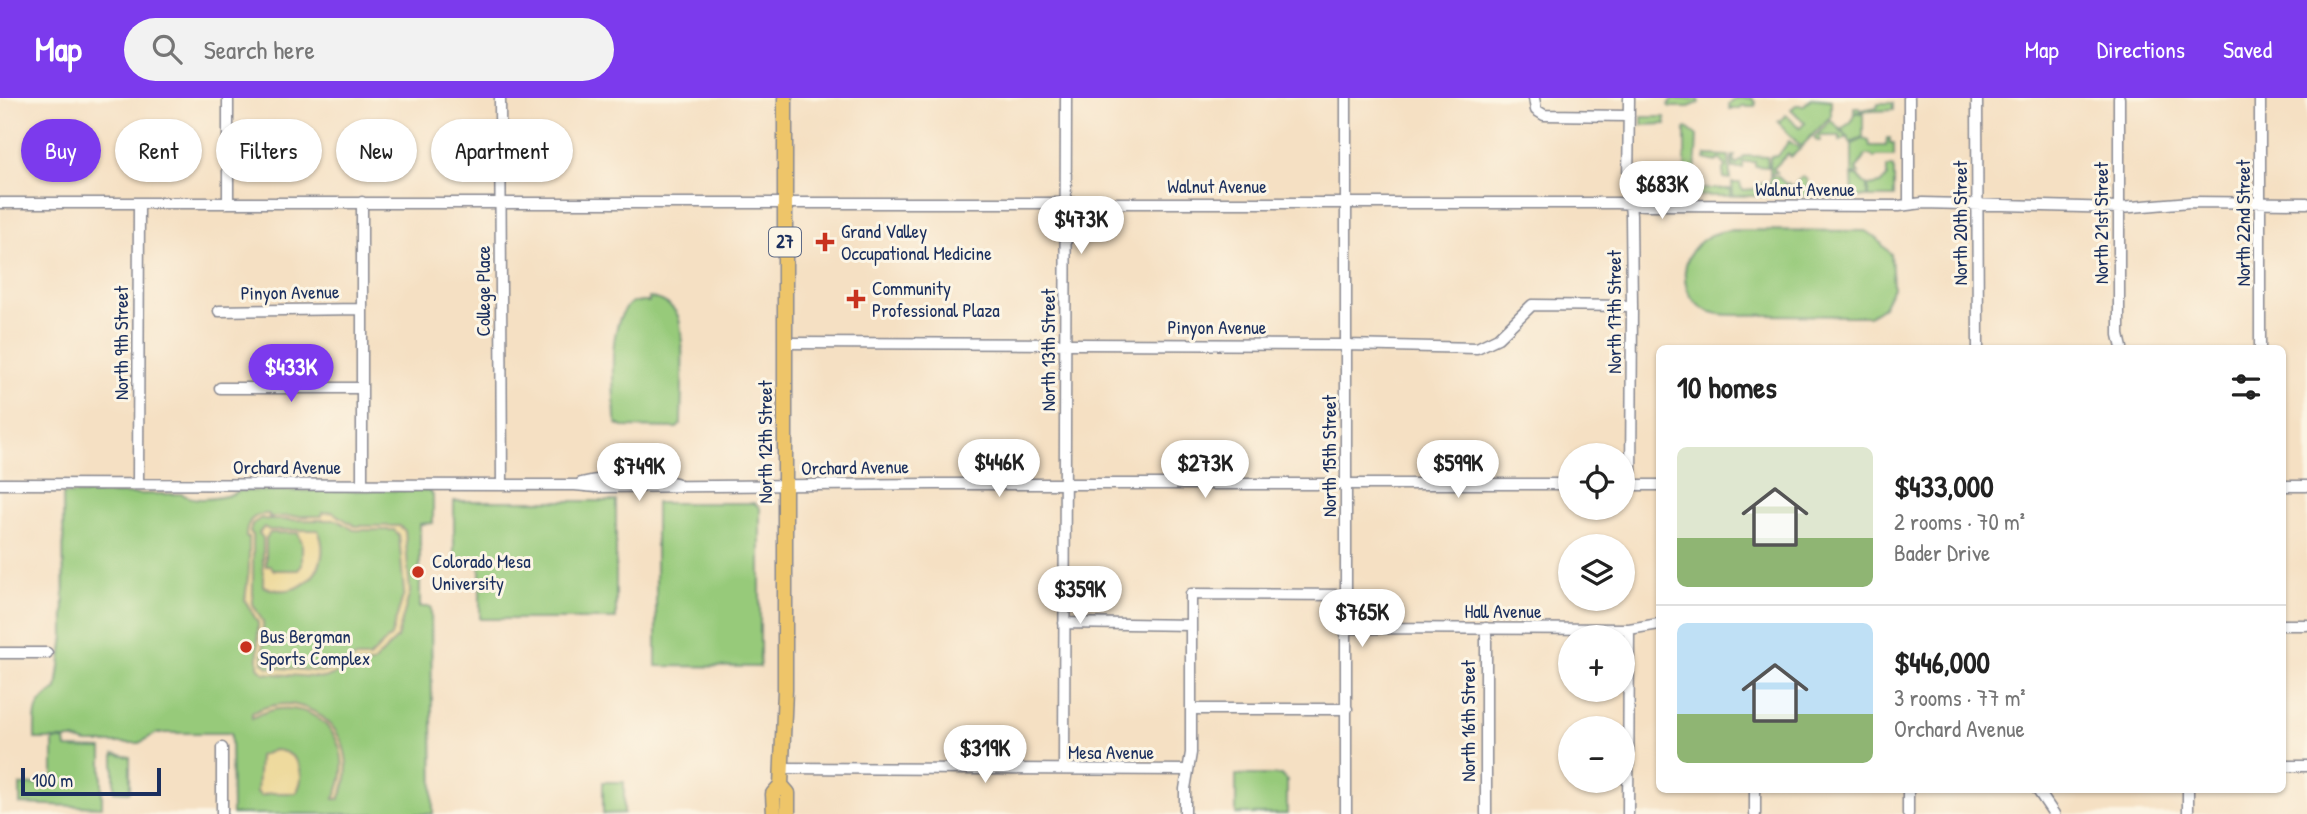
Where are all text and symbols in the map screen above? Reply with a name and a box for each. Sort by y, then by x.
search box [124,18,614,81]
text: Map [35,27,82,71]
icon: search [148,30,186,68]
text: Search here [204,32,315,67]
text: Map [2025,33,2059,65]
text: Directions [2097,33,2185,65]
text: Saved [2223,33,2272,65]
chip: Buy [21,119,101,182]
chip: Rent [115,119,202,182]
chip: Filters [216,119,322,182]
chip: New [336,119,417,182]
chip: Apartment [431,119,573,182]
street label: North 22nd Street [2230,159,2256,286]
street label: North 20th Street [1947,160,1973,285]
street label: North 21st Street [2088,161,2114,284]
pin: $683K [1613,162,1711,221]
text: $683K [1635,168,1689,199]
street label: Walnut Avenue [1167,173,1267,199]
street label: Walnut Avenue [1755,176,1855,202]
pin: $473K [1032,197,1130,256]
text: $473K [1054,203,1108,234]
place label: Grand Valley Occupational Medicine [841,218,992,266]
road number: 27 [769,228,801,257]
marker: Grand Valley Occupational Medicine [815,232,835,252]
street label: College Place [470,245,496,336]
street label: North 17th Street [1601,250,1627,374]
place label: Community Professional Plaza [872,275,1000,323]
street label: Pinyon Avenue [240,278,340,306]
street label: North 9th Street [108,286,134,400]
street label: North 13th Street [1035,288,1061,411]
marker: Community Professional Plaza [846,289,866,309]
street label: Pinyon Avenue [1168,314,1267,340]
pin: $433K [242,344,340,404]
text: $433K [265,351,317,382]
text: 10 homes [1677,367,1777,407]
icon: filters [2227,368,2265,406]
street label: North 12th Street [752,380,778,503]
street label: North 15th Street [1316,395,1342,517]
pin: $446K [950,440,1048,499]
pin: $273K [1156,440,1254,500]
pin: $599K [1409,440,1507,500]
map controls [1558,443,1635,793]
button: locate [1558,443,1635,520]
pin: $749K [590,444,688,503]
text: $446K [974,446,1024,477]
text: $273K [1177,447,1233,478]
text: $599K [1433,447,1483,478]
text: $749K [613,450,665,481]
street label: Orchard Avenue [801,453,910,481]
street label: Orchard Avenue [233,454,341,480]
text: $433,000 [1894,466,1994,506]
icon: home [1733,475,1817,559]
text: 2 rooms · 70 m² [1894,506,2025,537]
button: layers [1558,534,1635,611]
text: Bader Drive [1894,537,1990,568]
place label: Colorado Mesa University [432,548,531,596]
marker: Colorado Mesa University [410,564,426,580]
pin: $359K [1031,566,1129,626]
text: $359K [1054,573,1106,604]
pin: $765K [1313,589,1411,649]
text: $765K [1335,596,1389,627]
street label: Hall Avenue [1464,598,1542,624]
place label: Bus Bergman Sports Complex [260,623,370,671]
button: + [1558,625,1635,702]
marker: Bus Bergman Sports Complex [238,639,254,655]
text: $446,000 [1894,642,1990,682]
icon: home [1733,651,1817,735]
street label: North 16th Street [1455,660,1481,782]
text: 3 rooms · 77 m² [1894,682,2026,713]
text: Orchard Avenue [1894,713,2025,744]
button: − [1558,716,1635,793]
pin: $319K [936,726,1034,785]
text: $319K [960,732,1010,763]
street label: Mesa Avenue [1068,739,1155,765]
scale bar [21,765,161,797]
text: 100 m [32,767,73,793]

